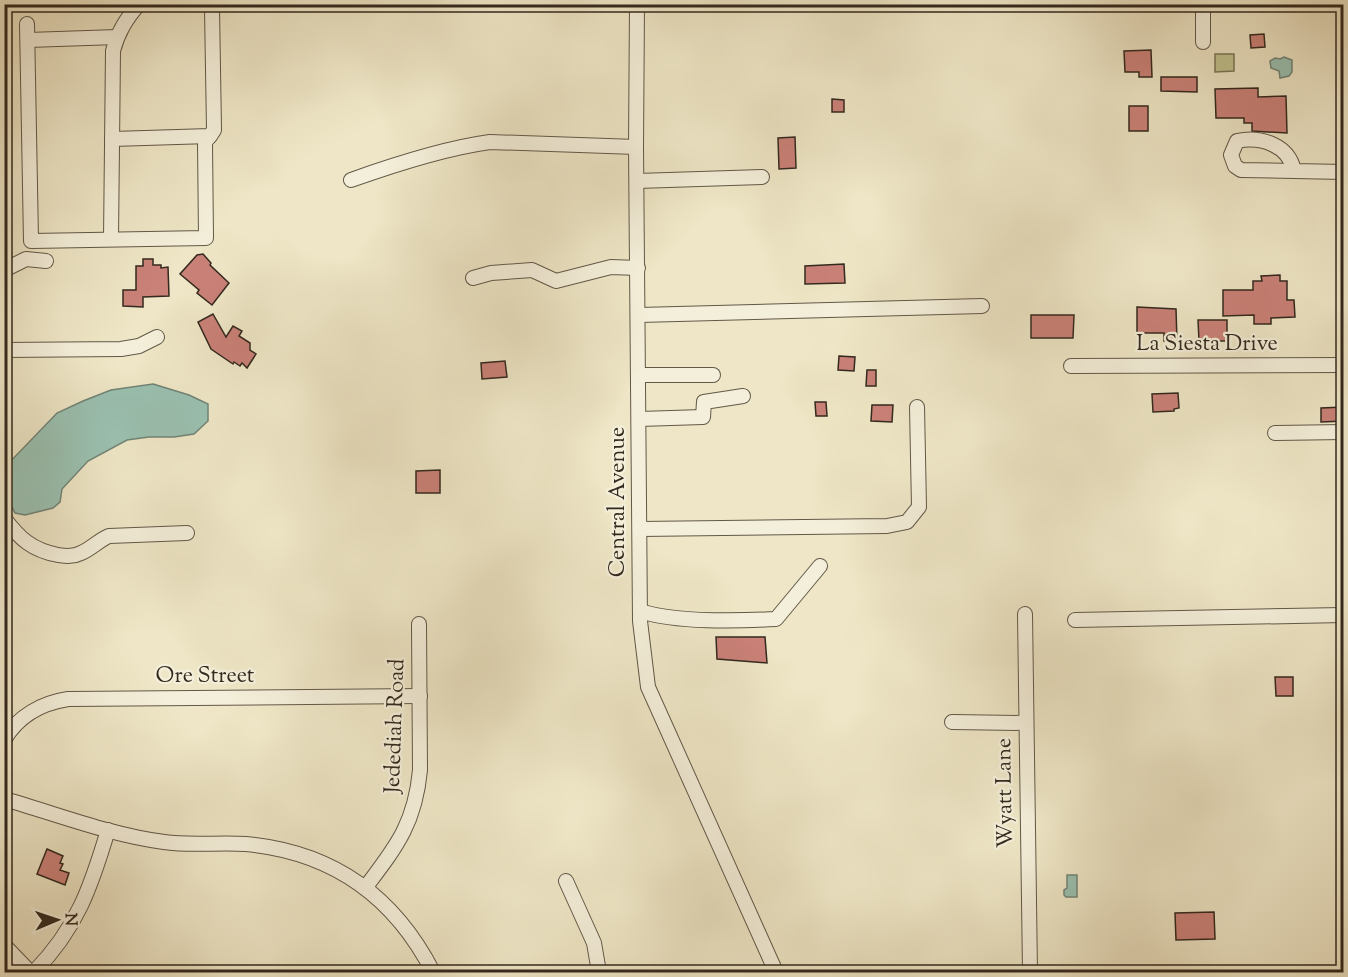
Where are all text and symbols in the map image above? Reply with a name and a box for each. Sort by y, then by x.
street label: La Siesta Drive [1136,329,1278,361]
street label: Central Avenue [603,427,635,577]
street label: Jedediah Road [378,658,414,795]
street label: Ore Street [156,661,255,693]
street label: Wyatt Lane [989,738,1023,848]
north arrow [27,890,87,950]
text: N [58,913,81,927]

